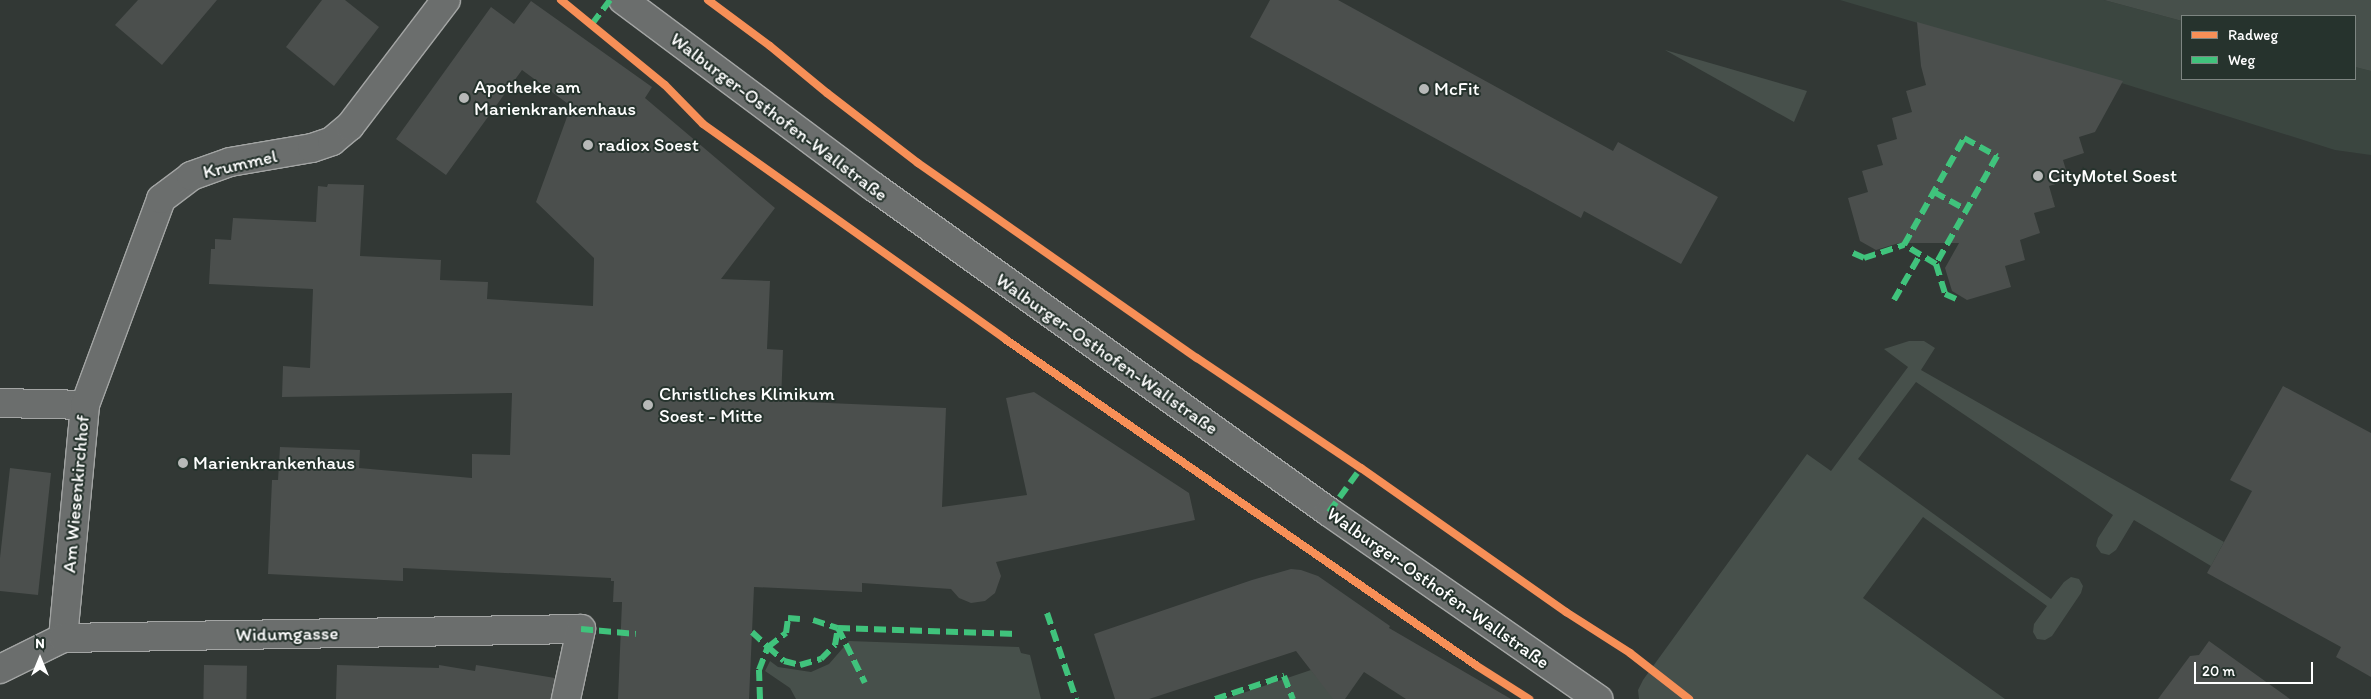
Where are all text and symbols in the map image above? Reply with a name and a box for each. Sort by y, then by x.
legend [2181,15,2356,80]
text: Radweg [2228,26,2278,44]
street label: Walburger-Osthofen-Wallstraße [666,28,892,206]
text: Weg [2228,51,2255,69]
place label: Apotheke am Marienkrankenhaus [474,76,636,120]
place label: McFit [1434,78,1480,100]
marker: McFit [1418,83,1430,95]
marker: Apotheke am Marienkrankenhaus [458,92,470,104]
place label: radiox Soest [598,134,699,156]
marker: radiox Soest [582,139,594,151]
street label: Krummel [201,144,279,184]
place label: CityMotel Soest [2048,165,2177,187]
marker: CityMotel Soest [2032,170,2044,182]
street label: Walburger-Osthofen-Wallstraße [991,268,1223,440]
place label: Christliches Klinikum Soest - Mitte [659,383,834,427]
marker: Christliches Klinikum Soest - Mitte [641,398,655,412]
street label: Am Wiesenkirchhof [58,414,94,574]
place label: Marienkrankenhaus [193,452,355,474]
marker: Marienkrankenhaus [177,457,189,469]
street label: Walburger-Osthofen-Wallstraße [1322,502,1554,674]
street label: Widumgasse [235,622,339,646]
north arrow [15,634,65,684]
text: N [35,635,45,652]
scale bar [2196,652,2315,684]
text: 20 m [2202,662,2235,680]

